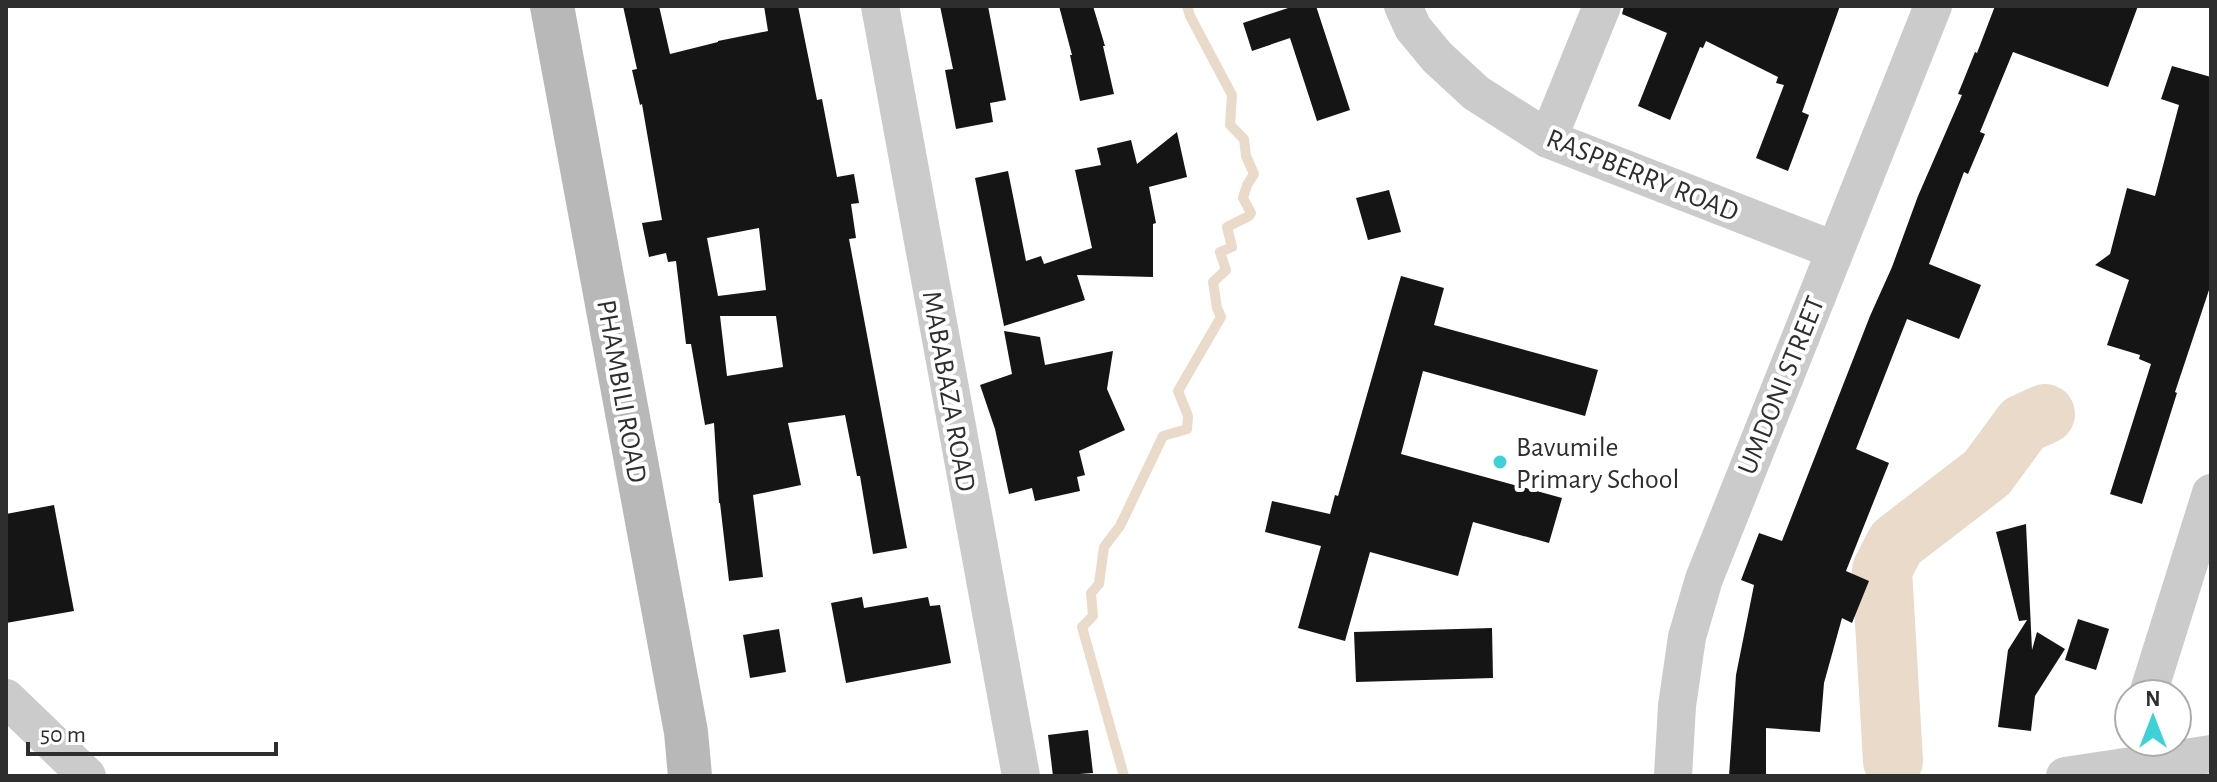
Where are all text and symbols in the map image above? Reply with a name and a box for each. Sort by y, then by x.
street label: RASPBERRY ROAD [1542,125,1742,227]
street label: MABABAZA ROAD [917,289,979,494]
street label: UMDONI STREET [1733,292,1830,479]
street label: PHAMBILI ROAD [591,298,651,485]
place label: Bavumile Primary School [1516,434,1679,494]
marker: Bavumile Primary School [1491,453,1509,471]
north arrow [2113,678,2193,758]
text: N [2145,688,2161,710]
scale bar [28,706,276,756]
text: 50 m [40,723,86,747]

